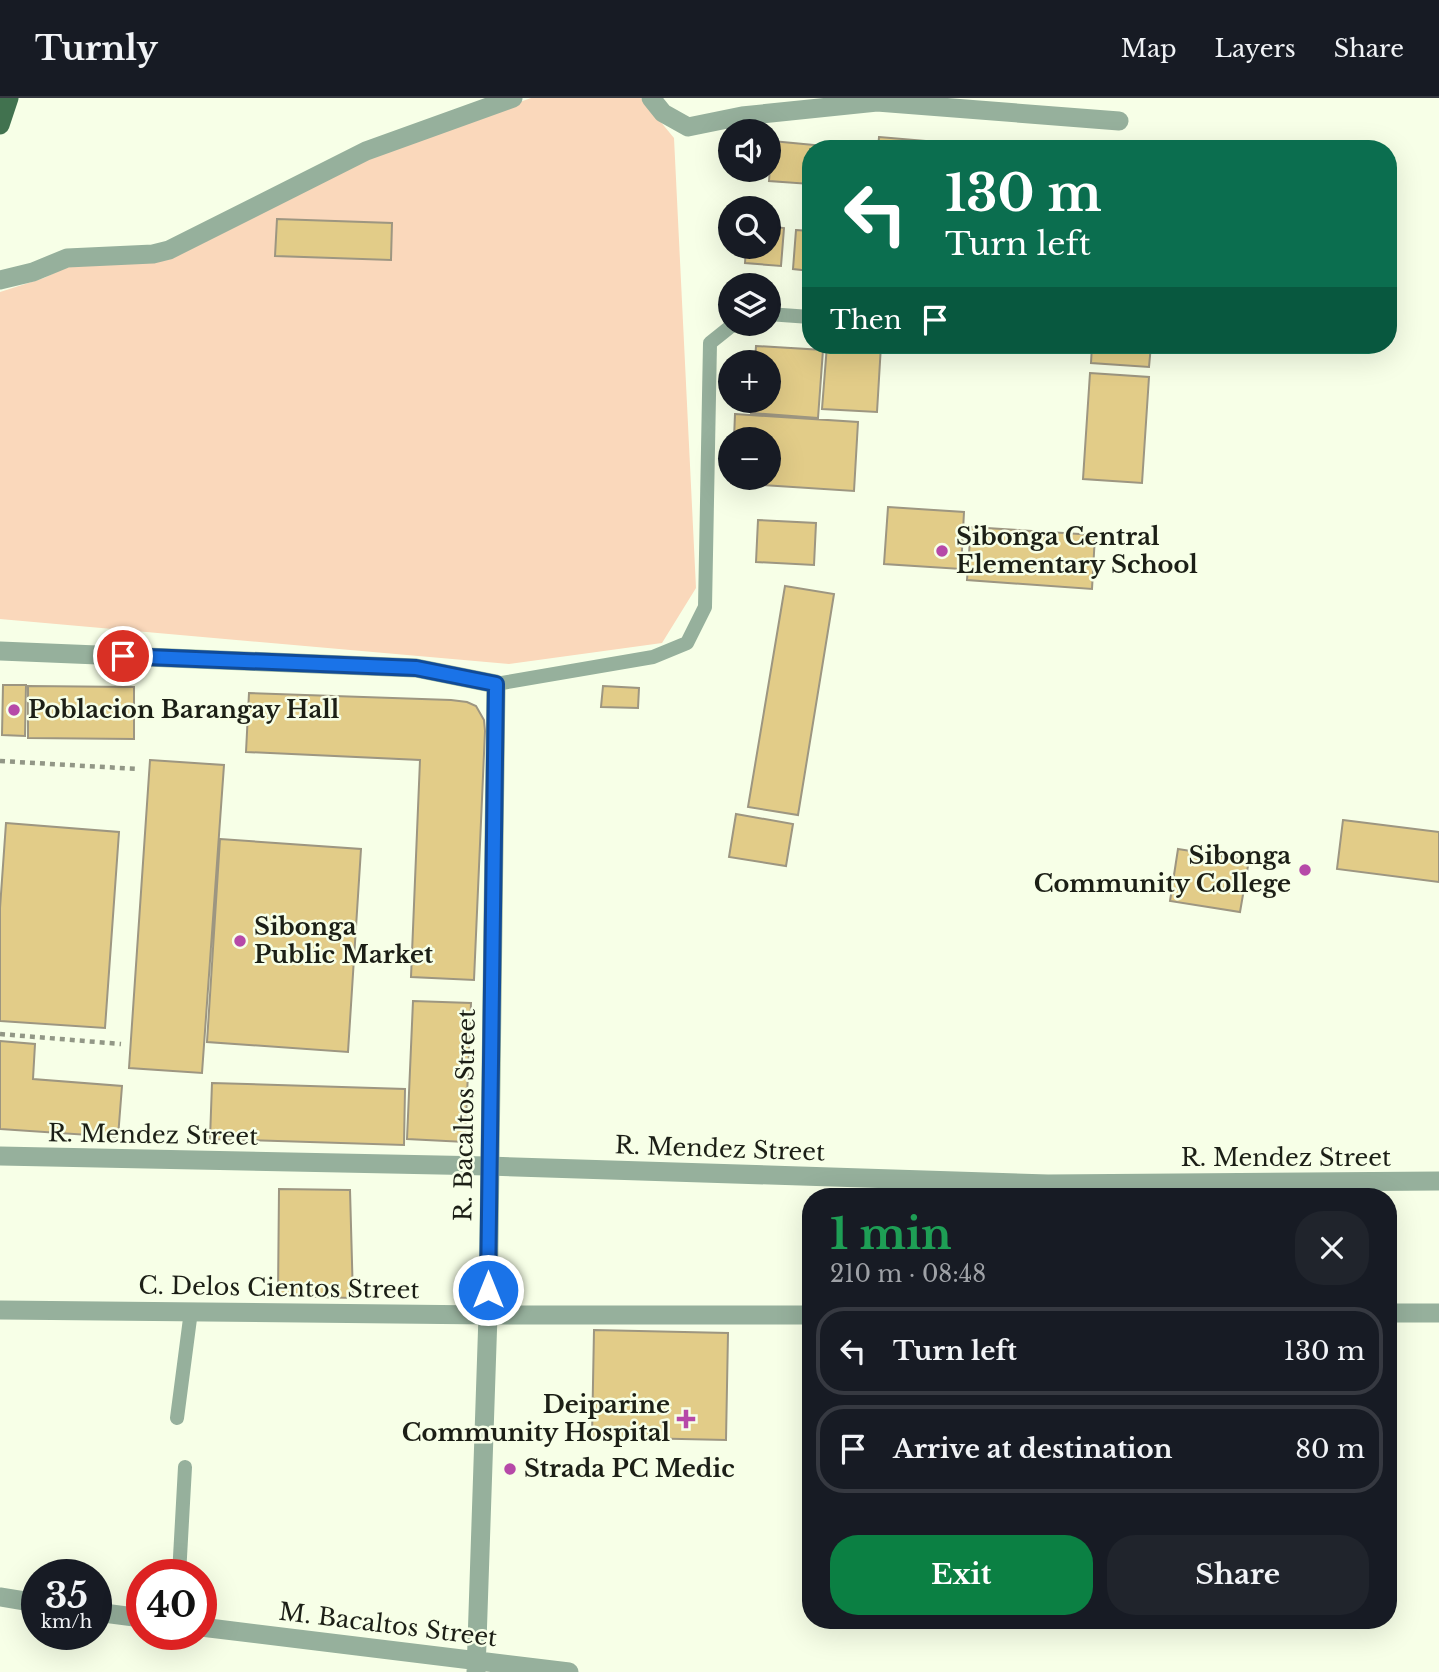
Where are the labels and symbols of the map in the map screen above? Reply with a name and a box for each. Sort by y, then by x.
place label: Sibonga Central Elementary School [956,522,1198,579]
marker: Sibonga Central Elementary School [934,543,950,559]
pin [93,626,153,686]
place label: Poblacion Barangay Hall [28,695,340,724]
marker: Poblacion Barangay Hall [6,702,22,718]
place label: Sibonga Community College [1034,841,1291,898]
marker: Sibonga Community College [1297,862,1313,878]
place label: Sibonga Public Market [254,912,434,969]
marker: Sibonga Public Market [232,933,248,949]
street label: R. Bacaltos Street [448,1008,481,1222]
street label: R. Mendez Street [48,1118,258,1151]
street label: R. Mendez Street [614,1130,826,1167]
street label: R. Mendez Street [1181,1143,1391,1172]
position arrow [451,1253,525,1327]
street label: C. Delos Cientos Street [138,1271,420,1304]
place label: Deiparine Community Hospital [402,1390,670,1447]
marker: Deiparine Community Hospital [676,1409,696,1429]
place label: Strada PC Medic [524,1454,735,1483]
marker: Strada PC Medic [502,1461,518,1477]
speed limit sign: 40 [126,1559,217,1650]
street label: M. Bacaltos Street [277,1597,499,1652]

